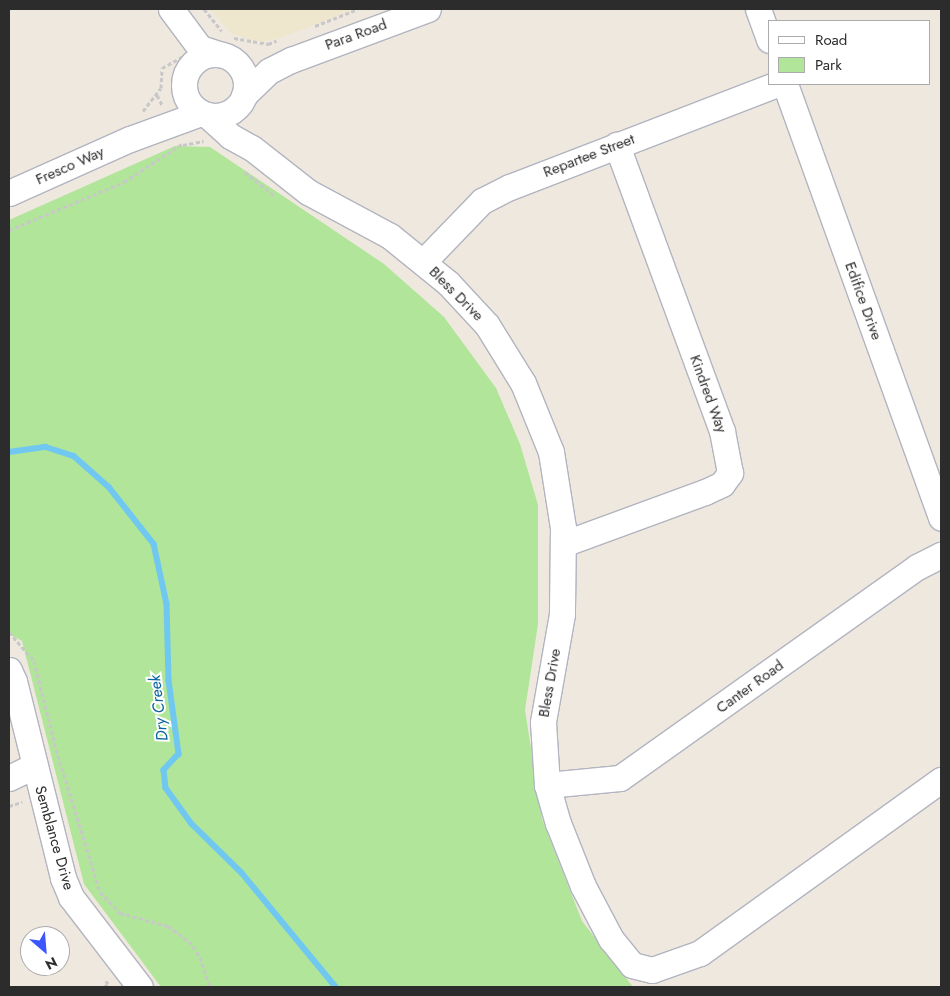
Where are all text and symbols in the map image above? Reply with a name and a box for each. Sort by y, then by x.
street label: Para Road [323,16,389,54]
legend [768,20,930,85]
text: Road [815,29,847,51]
text: Park [815,54,842,76]
street label: Repartee Street [541,130,637,182]
street label: Fresco Way [33,143,107,189]
street label: Edifice Drive [841,260,885,342]
street label: Bless Drive [425,263,487,325]
street label: Kindred Way [686,353,730,435]
street label: Bless Drive [535,647,565,719]
street label: Canter Road [713,657,787,717]
water label: Dry Creek [145,674,173,742]
street label: Semblance Drive [31,784,77,892]
north arrow [20,926,70,976]
text: N [42,952,61,975]

